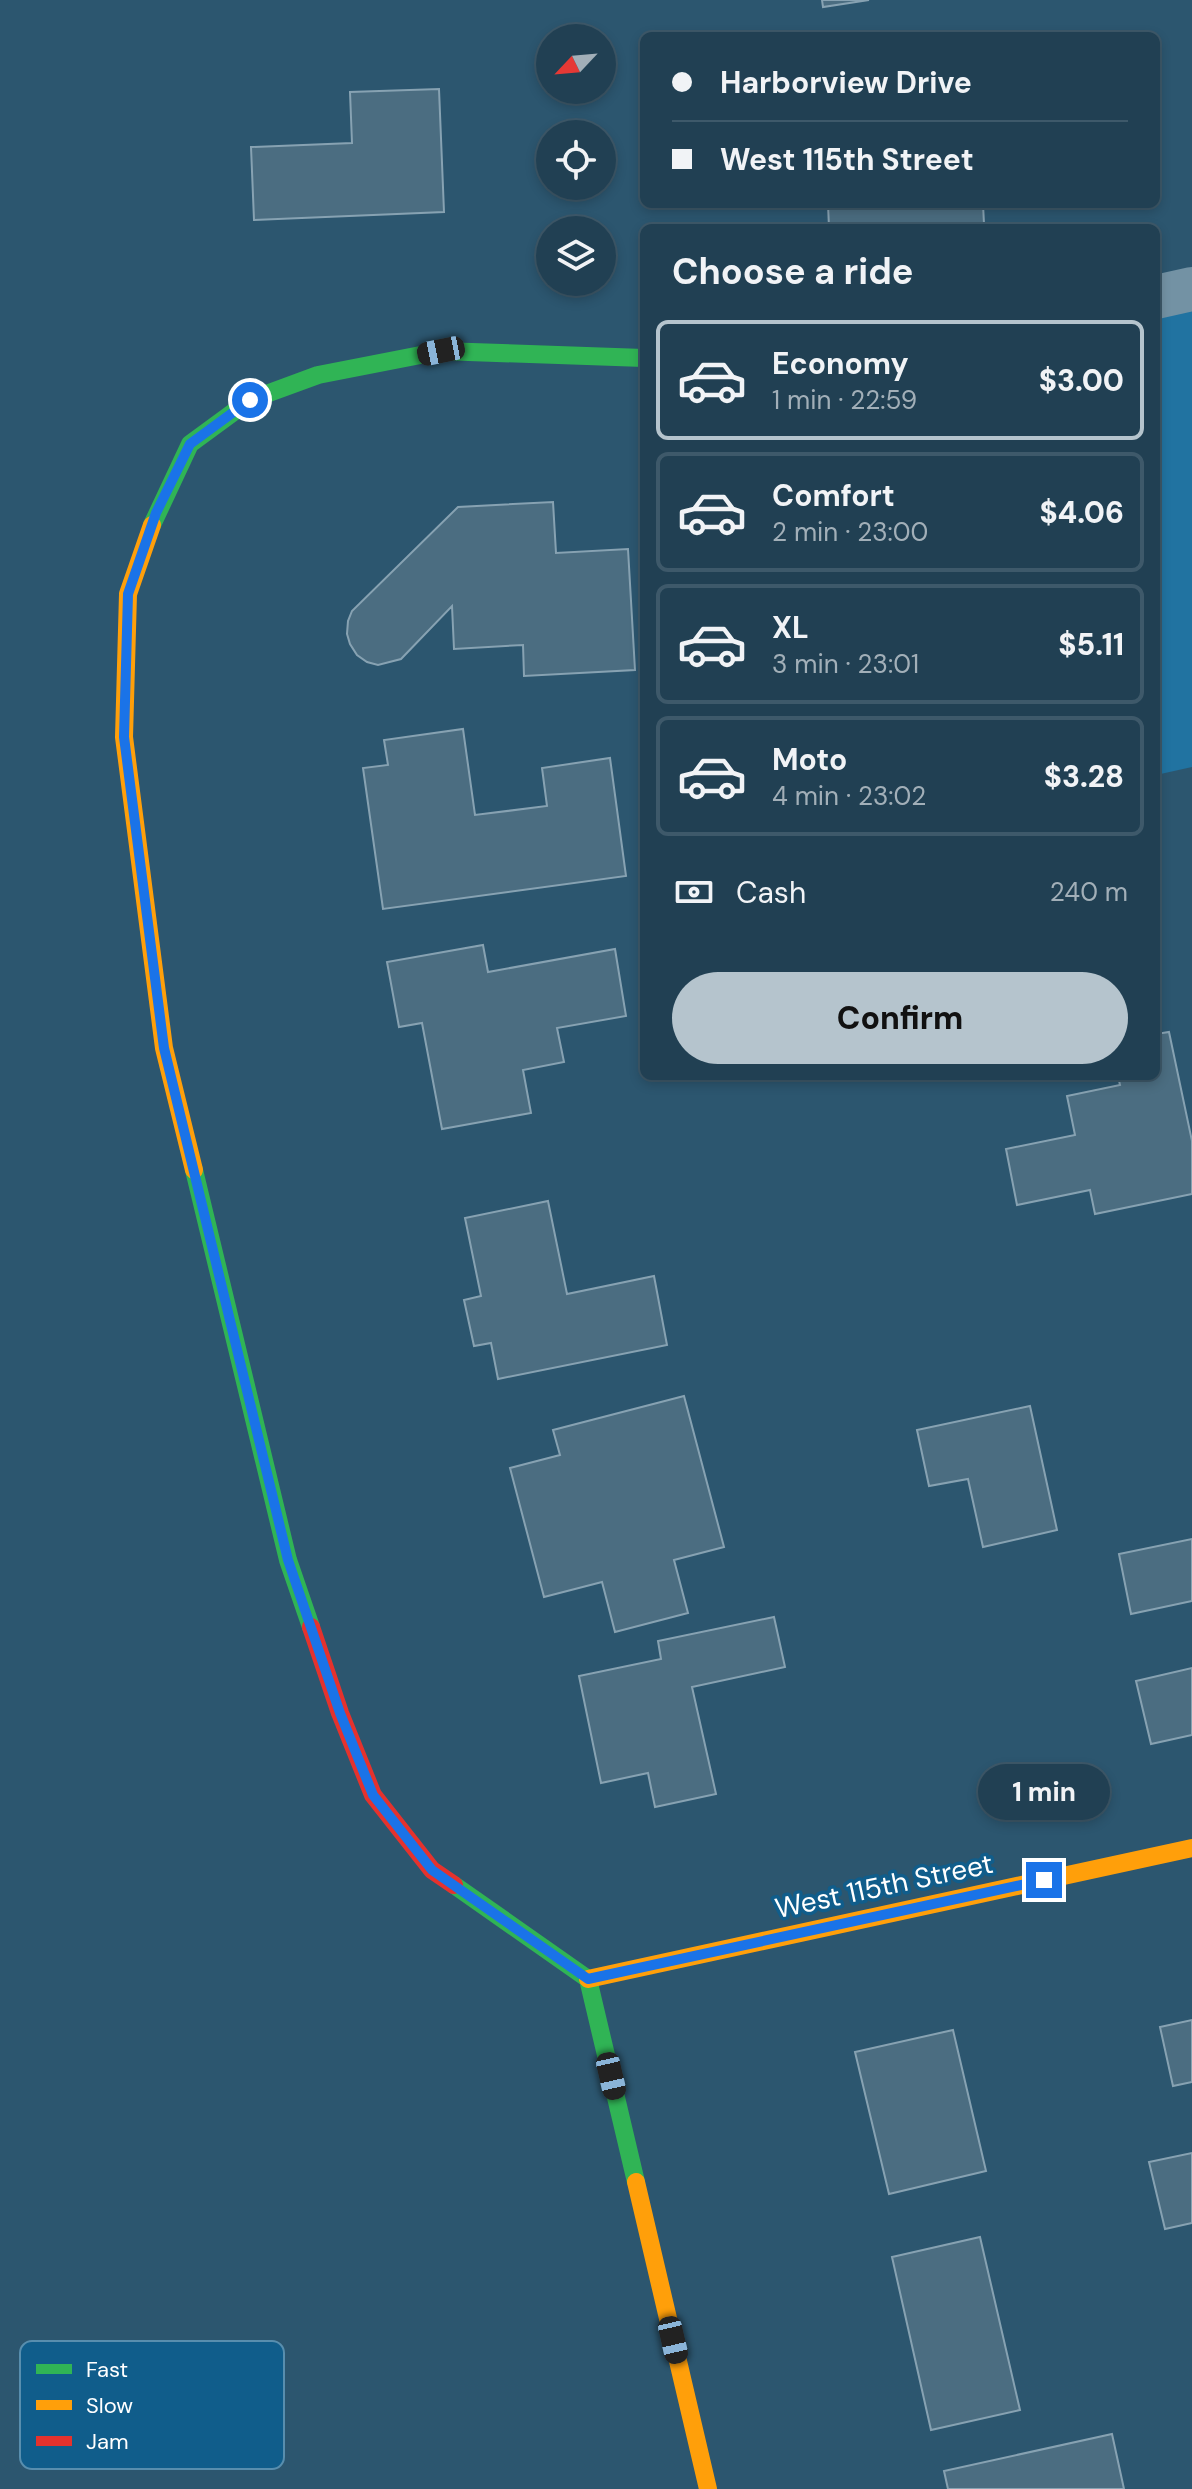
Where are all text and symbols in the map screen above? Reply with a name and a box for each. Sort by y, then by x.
north arrow [536,24,616,104]
map controls [536,24,616,296]
text: Harborview Drive [720,63,972,102]
button: locate [536,120,616,200]
text: West 115th Street [720,140,974,179]
button: layers [536,216,616,296]
text: Choose a ride [672,248,913,295]
car [415,335,467,367]
icon: car [676,344,748,416]
text: Economy [772,344,909,383]
text: $3.00 [1039,361,1124,400]
route start [232,382,268,418]
text: 1 min · 22:59 [772,383,917,417]
icon: car [676,476,748,548]
text: Comfort [772,476,895,515]
text: $4.06 [1039,493,1124,532]
text: 2 min · 23:00 [772,515,928,549]
icon: car [676,608,748,680]
text: XL [772,608,809,647]
text: $5.11 [1058,625,1124,664]
text: 3 min · 23:01 [772,647,919,681]
icon: car [676,740,748,812]
text: Moto [772,740,847,779]
text: $3.28 [1044,757,1124,796]
text: 4 min · 23:02 [772,779,926,813]
icon: cash [672,870,716,914]
text: Cash [736,873,806,912]
text: 240 m [1050,875,1128,909]
button: Confirm [672,972,1128,1064]
callout: 1 min [978,1764,1110,1820]
text: 1 min [1012,1775,1076,1809]
street label: West 115th Street [772,1845,996,1927]
route end [1026,1862,1062,1898]
car [594,2050,628,2102]
car [656,2314,690,2366]
legend [20,2341,284,2469]
text: Fast [86,2355,128,2384]
text: Slow [86,2391,133,2420]
text: Jam [86,2427,129,2456]

